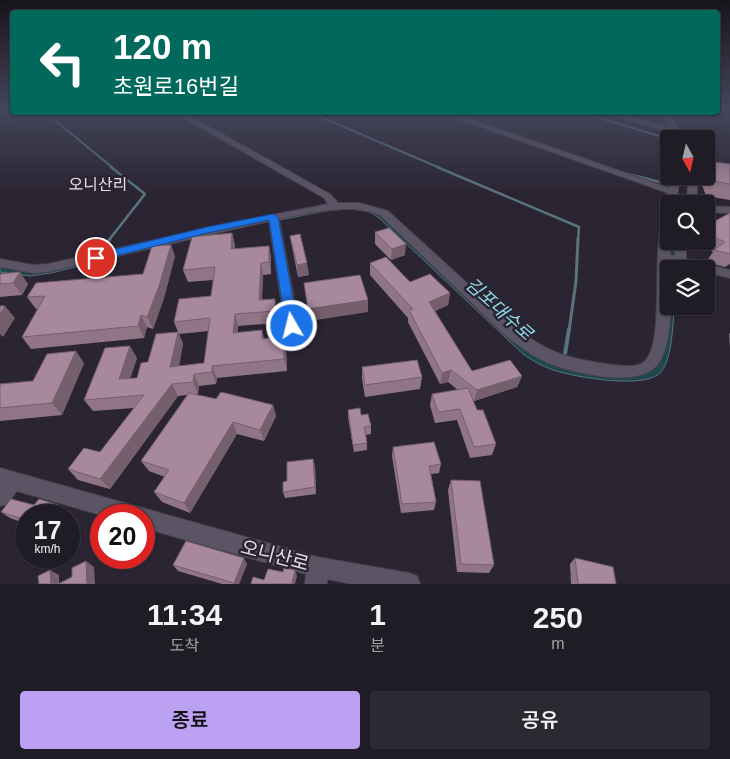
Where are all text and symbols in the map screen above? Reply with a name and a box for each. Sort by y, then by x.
text: 120 m [113,27,212,66]
icon: left [30,30,95,95]
text: 초원로16번길 [113,74,239,99]
north arrow [660,130,715,185]
map controls [660,130,715,315]
district label: 오니산리 [69,176,127,193]
button: search [660,195,715,250]
pin [75,237,117,279]
icon: arrive [82,244,110,272]
button: layers [660,260,715,315]
water label: 김포대수로 [462,274,538,345]
position arrow [265,299,317,351]
speed limit sign: 20 [90,504,155,569]
text: 17 [34,516,61,544]
street label: 오니산로 [238,536,311,575]
text: km/h [34,542,61,556]
text: 11:34 [147,598,222,631]
text: 1 [369,598,386,631]
text: 250 [533,601,583,634]
text: m [551,635,565,652]
text: 도착 [170,637,199,654]
text: 분 [370,637,385,654]
button: 종료 [20,691,360,749]
button: 공유 [370,691,710,749]

